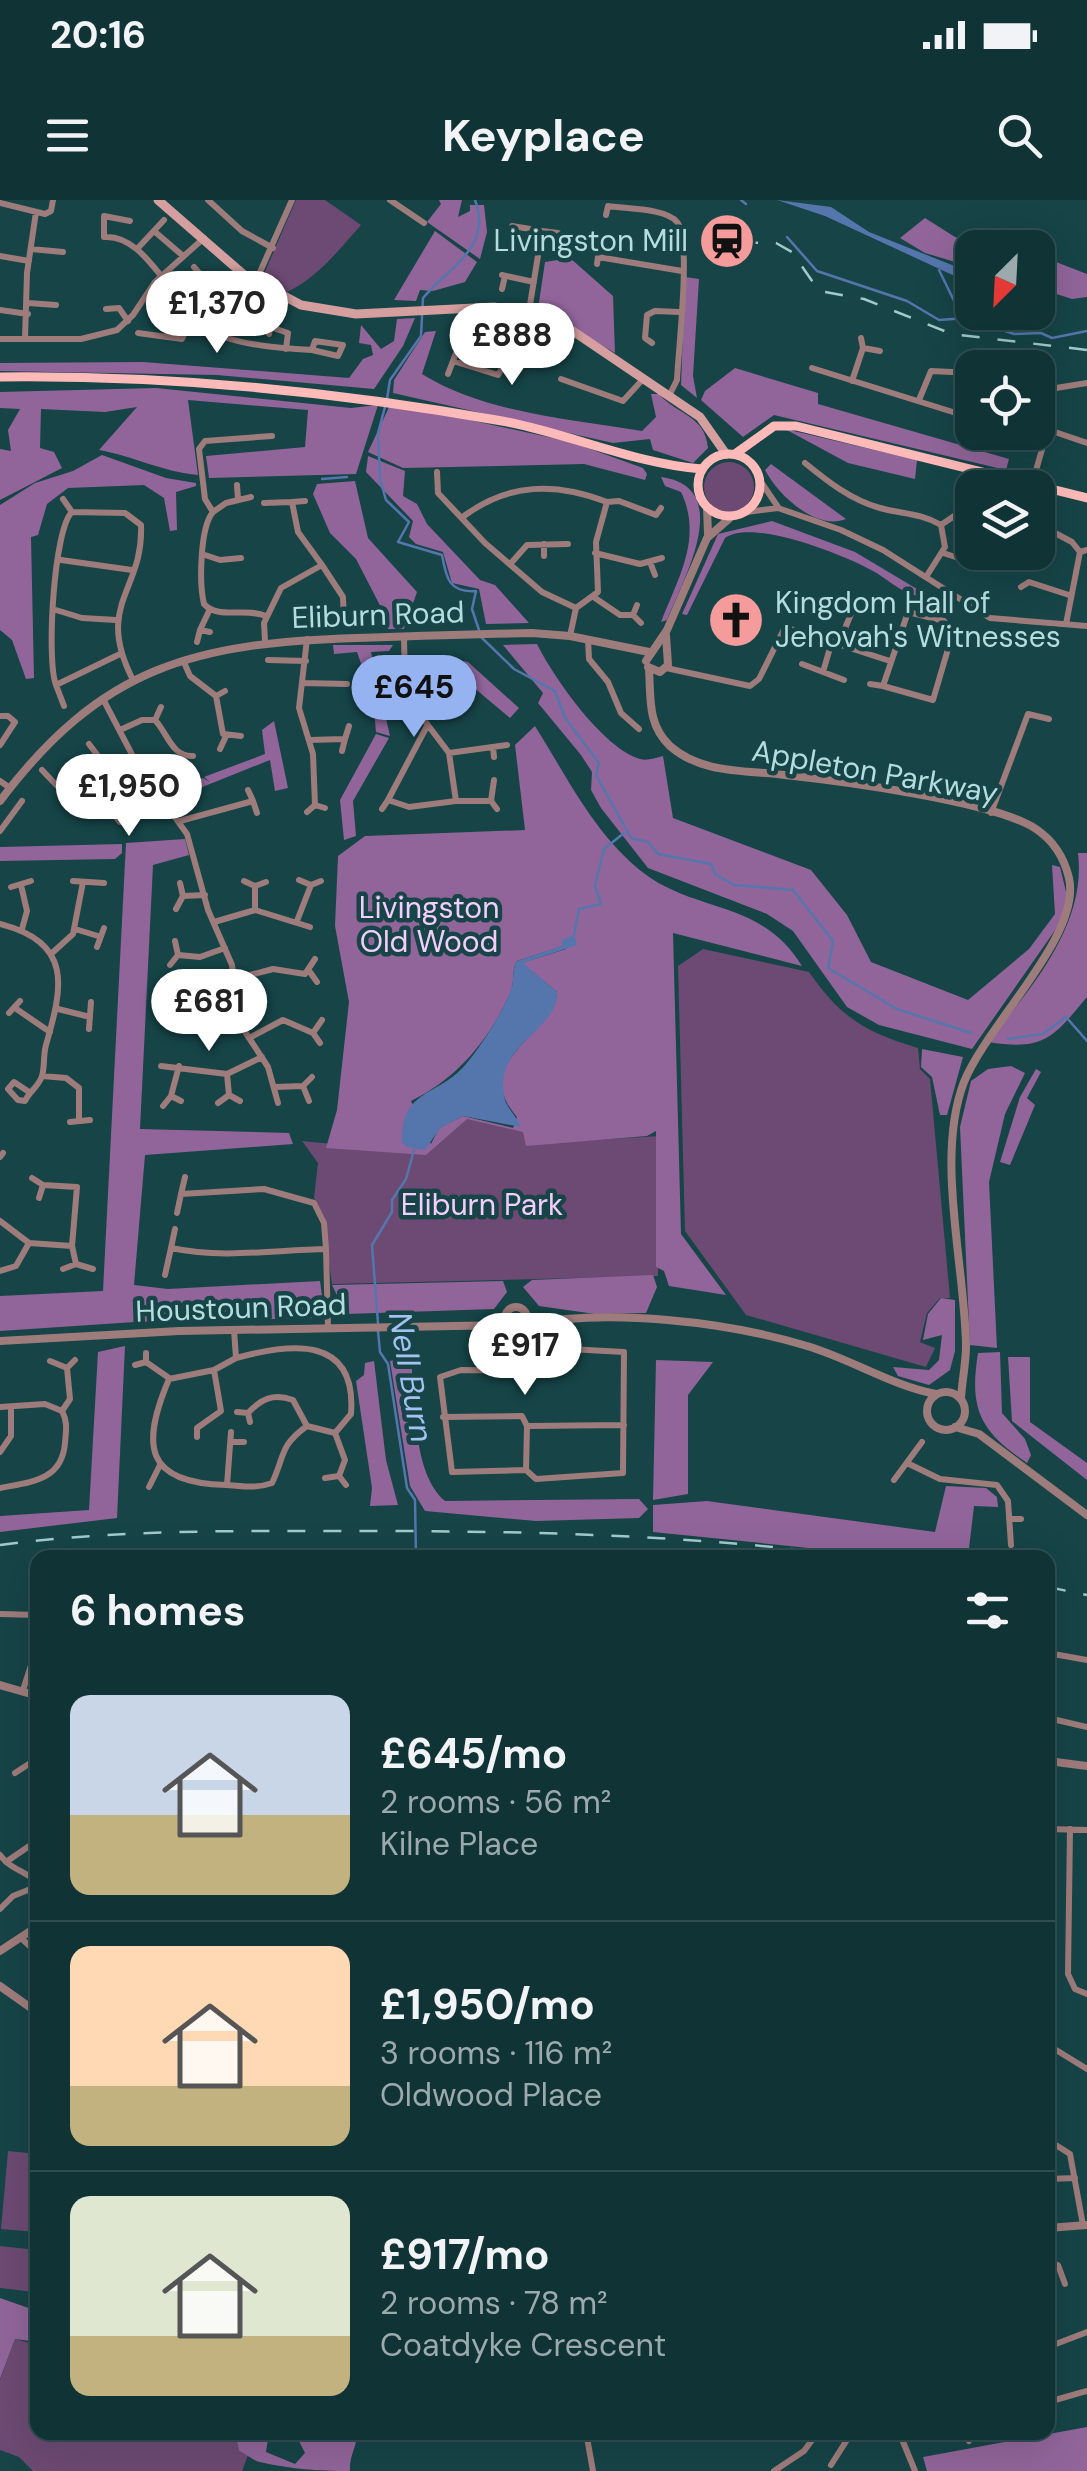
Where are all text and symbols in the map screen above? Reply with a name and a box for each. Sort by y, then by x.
text: 20:16 [50,10,146,60]
text: Keyplace [442,106,645,165]
icon: menu [40,108,95,163]
icon: search [992,108,1047,163]
station icon: Livingston Mill [697,211,757,271]
place label: Livingston Mill [493,221,688,260]
north arrow [955,230,1055,330]
map controls [955,230,1055,570]
pin: £1,370 [136,271,298,356]
text: £1,370 [168,282,266,324]
pin: £888 [453,303,571,388]
text: £888 [472,314,552,356]
button: locate [955,350,1055,450]
button: layers [955,470,1055,570]
place label: Kingdom Hall of Jehovah's Witnesses [775,583,1061,656]
church icon: Kingdom Hall of Jehovah's Witnesses [706,590,766,650]
street label: Eliburn Road [291,592,465,637]
pin: £645 [355,655,473,740]
text: £645 [373,666,455,708]
street label: Appleton Parkway [749,731,1001,812]
pin: £1,950 [48,754,210,839]
text: £1,950 [78,765,180,807]
park label: Livingston Old Wood [359,888,499,961]
pin: £681 [150,969,268,1054]
text: £681 [173,980,245,1022]
park label: Eliburn Park [401,1185,563,1224]
street label: Houstoun Road [135,1284,347,1331]
water label: Nell Burn [379,1308,443,1446]
pin: £917 [466,1313,584,1398]
text: £917 [491,1324,560,1366]
text: 6 homes [70,1583,245,1638]
icon: filters [960,1583,1015,1638]
text: £645/mo [380,1726,567,1781]
icon: home [150,1735,270,1855]
text: 2 rooms · 56 m² [380,1781,611,1823]
text: Kilne Place [380,1823,538,1865]
text: £1,950/mo [380,1977,595,2032]
icon: home [150,1986,270,2106]
text: 3 rooms · 116 m² [380,2032,612,2074]
text: Oldwood Place [380,2074,602,2116]
text: £917/mo [380,2227,550,2282]
icon: home [150,2236,270,2356]
text: 2 rooms · 78 m² [380,2282,608,2324]
text: Coatdyke Crescent [380,2324,666,2366]

